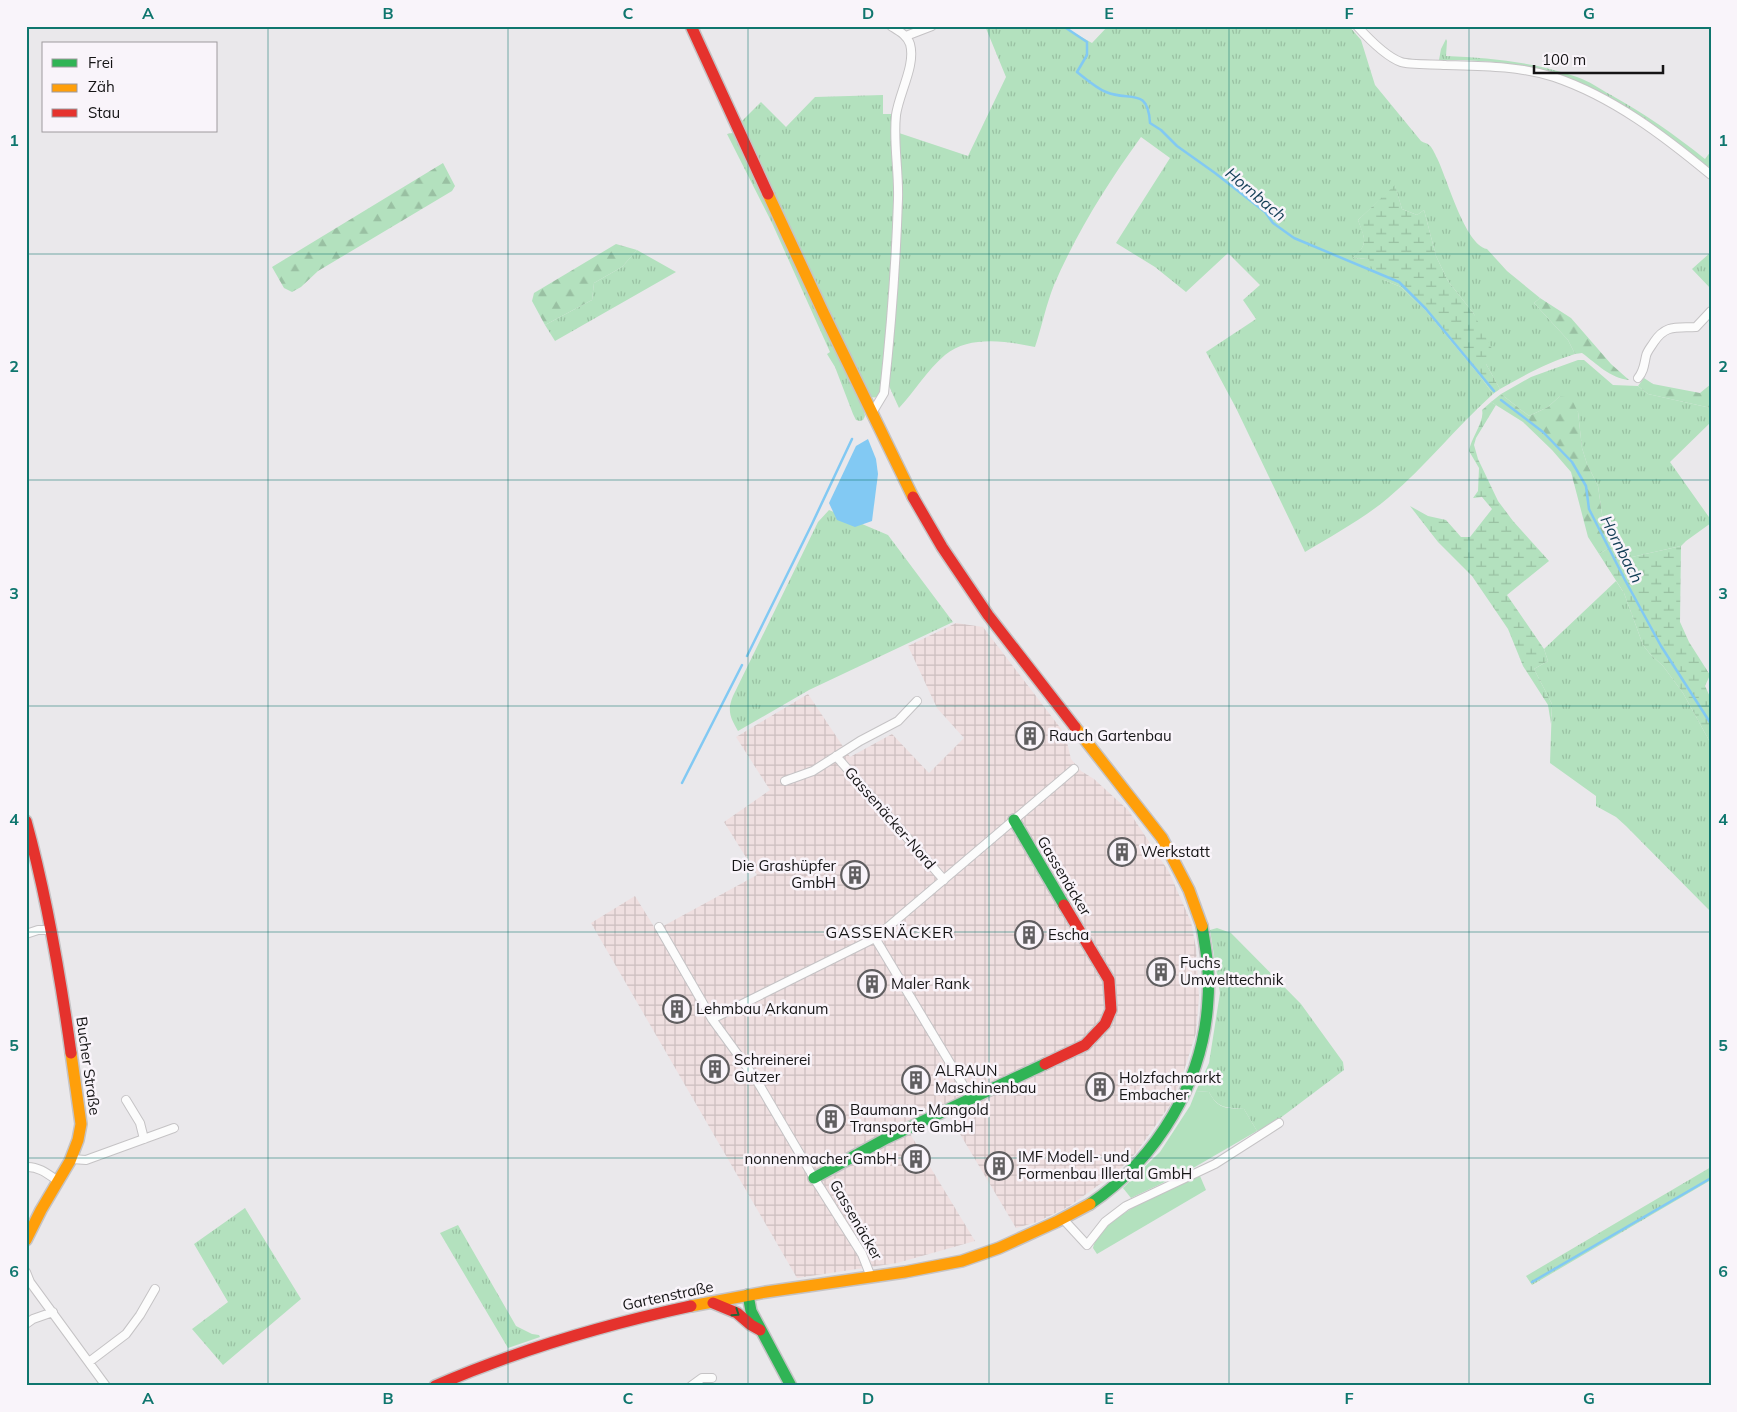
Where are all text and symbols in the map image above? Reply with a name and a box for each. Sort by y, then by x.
text: A [142,3,154,23]
text: B [382,3,394,23]
text: C [623,3,634,23]
text: D [862,3,874,23]
text: E [1104,3,1114,23]
text: F [1344,3,1354,23]
text: G [1583,3,1595,23]
legend [42,42,218,132]
scale bar [1534,42,1663,74]
text: 100 m [1542,50,1586,69]
text: Frei [88,53,113,72]
text: Zäh [88,77,115,96]
text: Stau [88,103,120,122]
text: 1 [9,130,19,150]
text: 1 [1718,130,1728,150]
water label: Hornbach [1222,163,1290,225]
text: 2 [9,356,19,376]
text: 2 [1718,356,1728,376]
water label: Hornbach [1597,512,1647,586]
text: 3 [9,583,19,603]
text: 3 [1718,583,1728,603]
building icon: Rauch Gartenbau [1015,721,1045,751]
place label: Rauch Gartenbau [1049,726,1172,745]
street label: Gassenäcker-Nord [841,763,940,873]
text: 4 [9,809,19,829]
text: 4 [1718,809,1728,829]
street label: Gassenäcker [1033,833,1096,919]
building icon: Werkstatt [1107,837,1137,867]
place label: Werkstatt [1141,842,1210,861]
place label: Die Grashüpfer GmbH [732,856,837,892]
building icon: Die Grashüpfer GmbH [840,860,870,890]
building icon: Escha [1014,920,1044,950]
district label: GASSENÄCKER [826,922,954,942]
place label: Escha [1048,925,1089,944]
place label: Fuchs Umwelttechnik [1180,953,1284,989]
building icon: Fuchs Umwelttechnik [1146,957,1176,987]
building icon: Maler Rank [857,969,887,999]
place label: Maler Rank [891,974,970,993]
building icon: Lehmbau Arkanum [662,994,692,1024]
place label: Lehmbau Arkanum [696,999,829,1018]
street label: Bucher Straße [72,1015,105,1116]
text: 5 [9,1035,19,1055]
text: 5 [1718,1035,1728,1055]
place label: Schreinerei Gutzer [734,1050,811,1086]
building icon: Schreinerei Gutzer [700,1054,730,1084]
place label: ALRAUN Maschinenbau [935,1061,1037,1097]
building icon: ALRAUN Maschinenbau [901,1065,931,1095]
place label: Holzfachmarkt Embacher [1119,1068,1221,1104]
building icon: Holzfachmarkt Embacher [1085,1072,1115,1102]
place label: Baumann- Mangold Transporte GmbH [850,1100,989,1136]
building icon: Baumann- Mangold Transporte GmbH [816,1104,846,1134]
building icon: nonnenmacher GmbH [901,1144,931,1174]
place label: IMF Modell- und Formenbau Illertal GmbH [1018,1147,1192,1183]
place label: nonnenmacher GmbH [745,1149,897,1168]
building icon: IMF Modell- und Formenbau Illertal GmbH [984,1151,1014,1181]
street label: Gassenäcker [826,1176,887,1264]
text: 6 [9,1261,19,1281]
text: 6 [1718,1261,1728,1281]
street label: Gartenstraße [621,1277,715,1314]
one-way arrow [730,1307,740,1316]
text: A [142,1388,154,1408]
text: B [382,1388,394,1408]
text: C [623,1388,634,1408]
text: D [862,1388,874,1408]
text: E [1104,1388,1114,1408]
text: F [1344,1388,1354,1408]
text: G [1583,1388,1595,1408]

